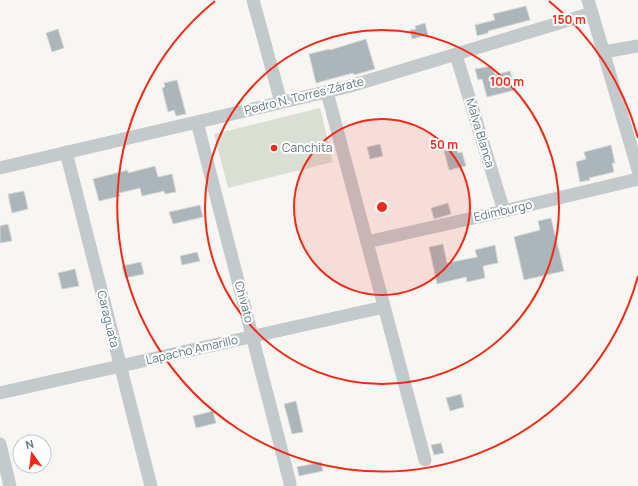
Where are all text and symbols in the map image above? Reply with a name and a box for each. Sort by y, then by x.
text: 150 m [552,11,586,28]
street label: Pedro N. Torres Zárate [242,72,365,119]
text: 100 m [490,73,524,90]
street label: Malva Blanca [462,96,499,170]
text: 50 m [430,136,458,153]
place label: Canchita [282,139,332,156]
marker: Canchita [269,143,279,153]
street label: Edimburgo [472,196,534,225]
centre of rings [375,200,389,214]
street label: Chivato [231,279,258,325]
street label: Caraguata [93,289,124,349]
street label: Lapacho Amarillo [144,331,240,368]
north arrow [12,434,52,474]
text: N [24,436,35,452]

